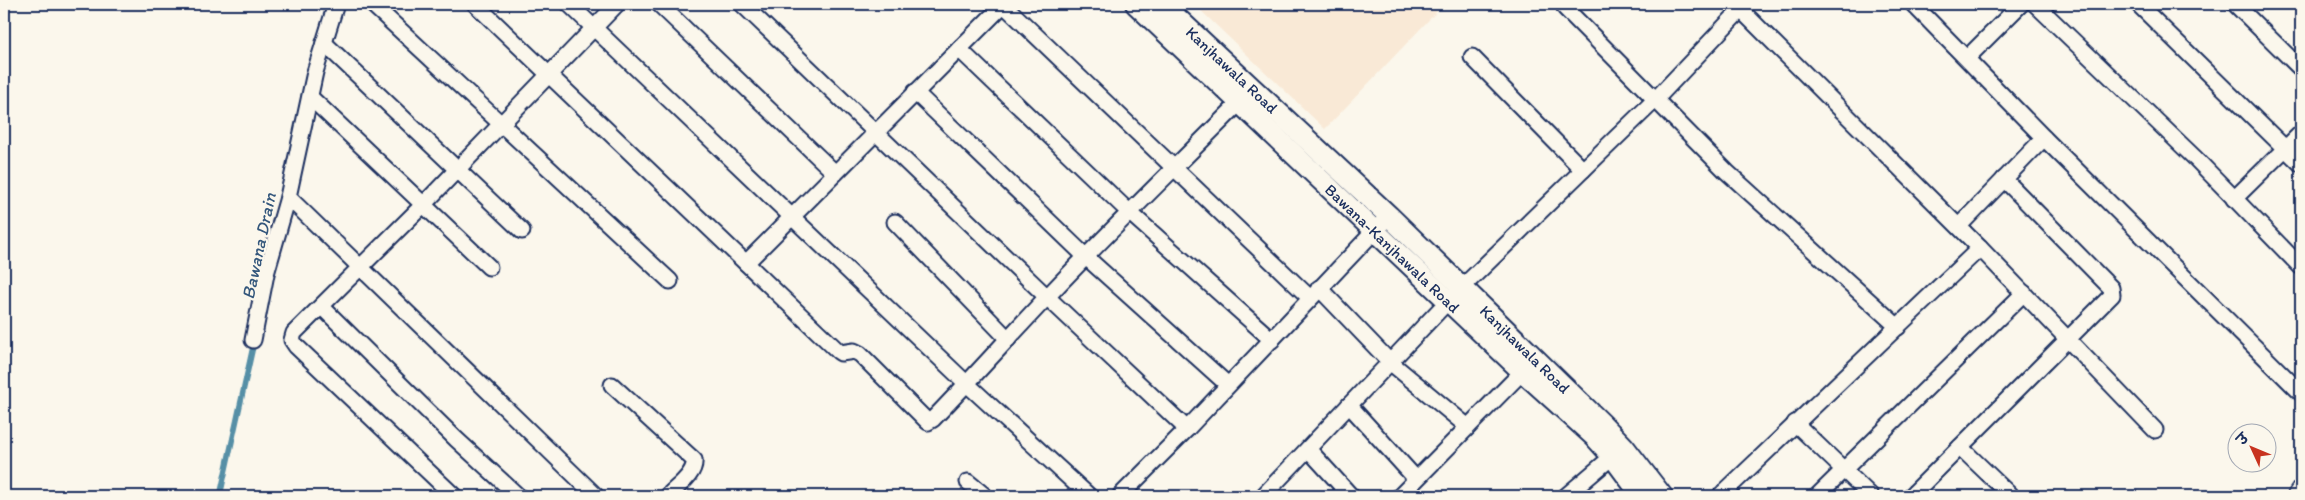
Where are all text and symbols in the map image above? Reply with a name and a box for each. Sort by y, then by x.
street label: Kanjhawala Road [1182,23,1282,117]
street label: Bawana-Kanjhawala Road [1321,180,1464,317]
water label: Bawana Drain [237,190,281,301]
street label: Kanjhawala Road [1476,301,1574,398]
north arrow [2228,422,2278,472]
text: उ [2232,429,2254,450]

